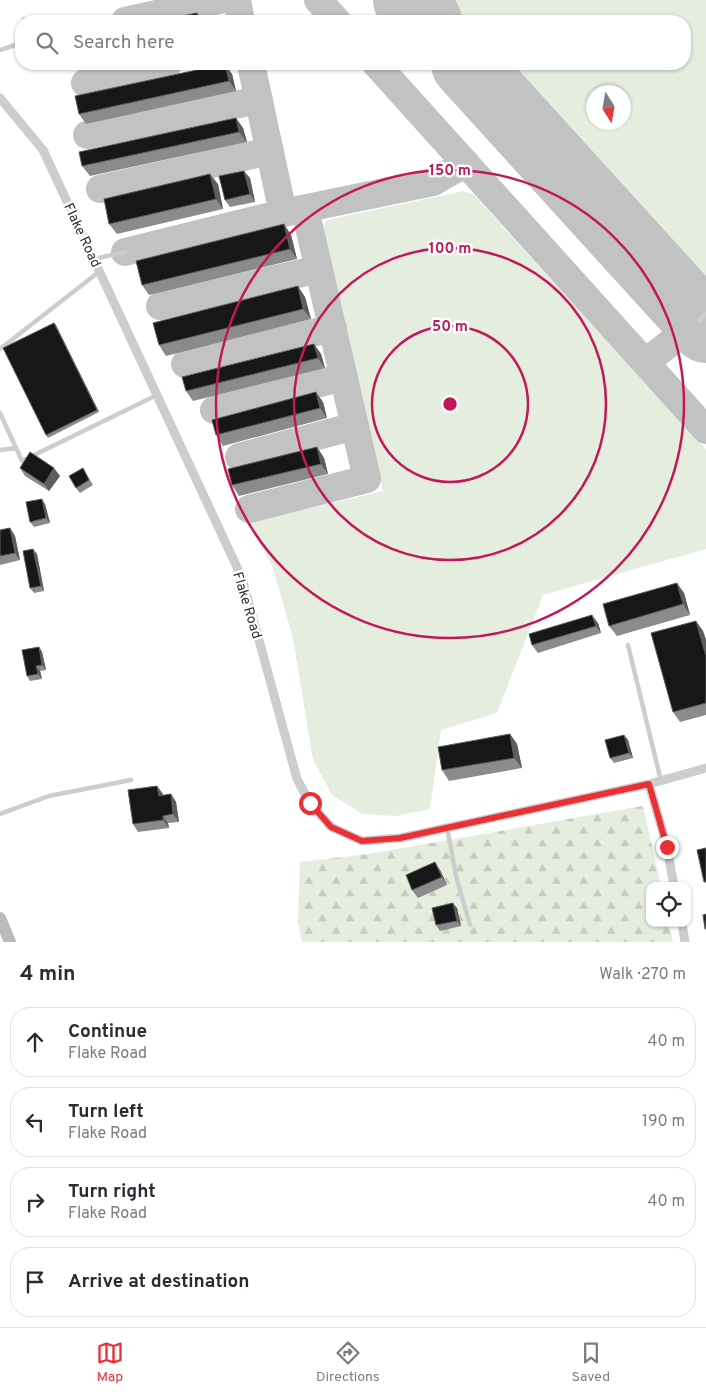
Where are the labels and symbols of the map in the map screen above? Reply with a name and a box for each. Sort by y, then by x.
north arrow [586,85,631,130]
text: 150 m [429,162,471,181]
street label: Flake Road [59,201,104,271]
text: 100 m [429,240,471,259]
text: 50 m [432,318,468,337]
centre of rings [441,395,459,413]
street label: Flake Road [228,570,265,641]
route start [299,792,322,815]
route end [656,836,679,859]

